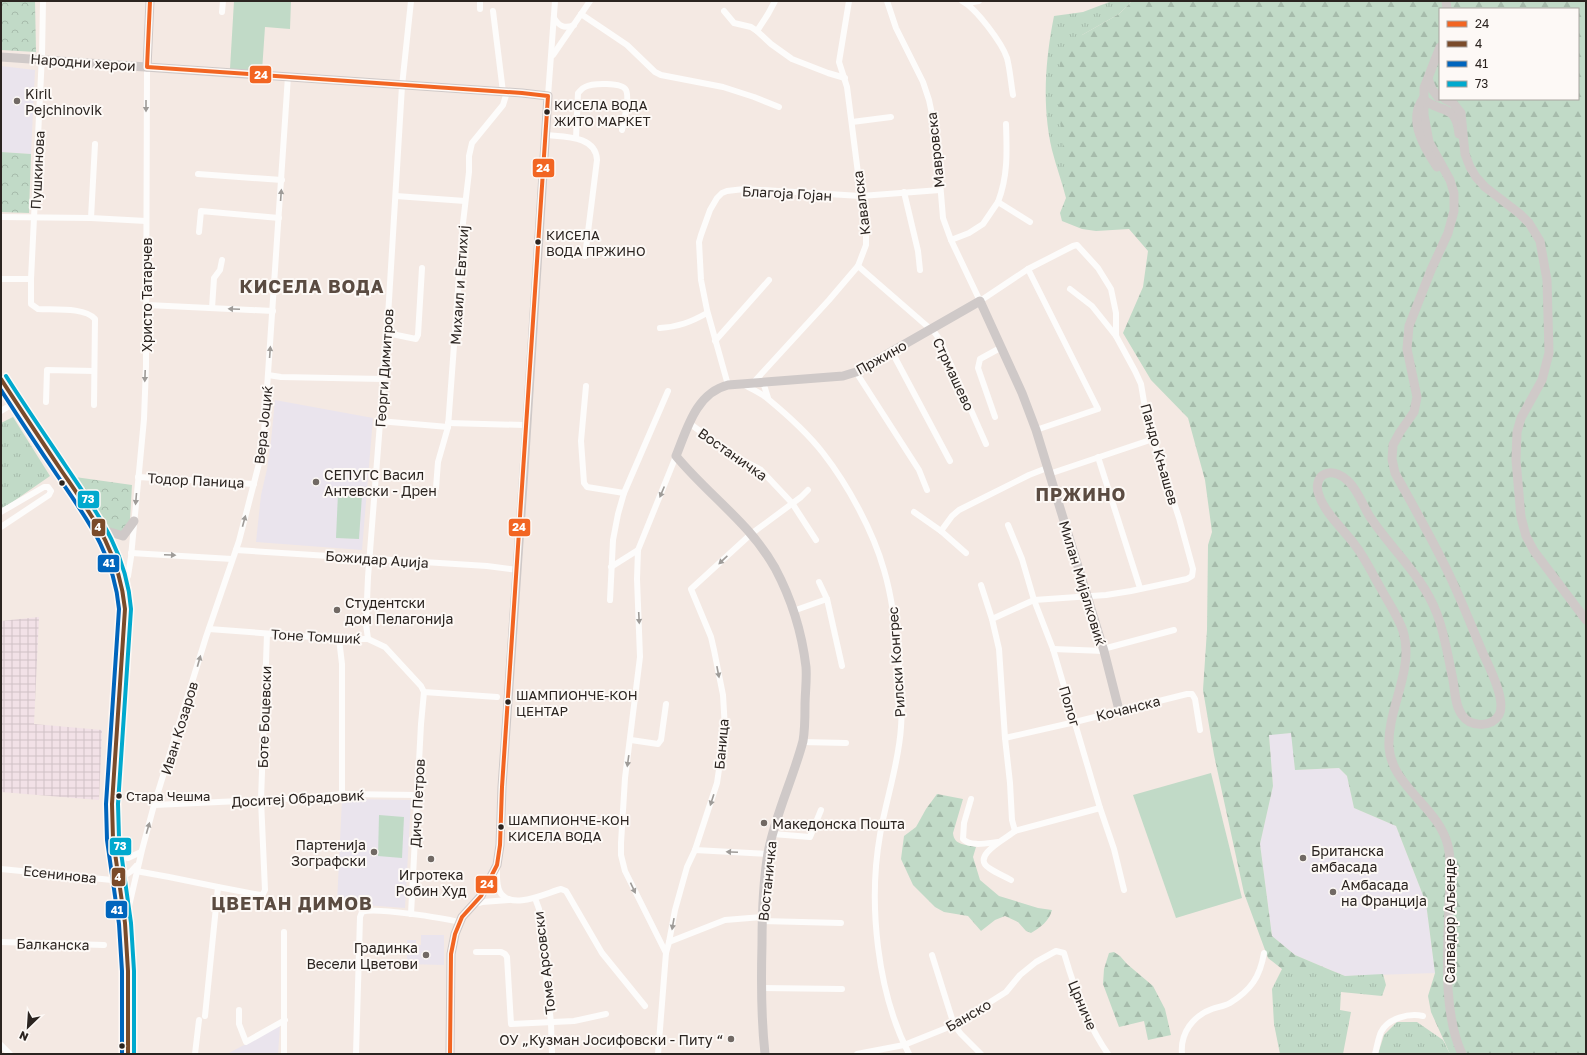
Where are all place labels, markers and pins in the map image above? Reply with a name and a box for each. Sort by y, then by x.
place label: Kiril Pejchinovik [25,85,102,118]
marker: Kiril Pejchinovik [12,96,22,106]
place label: КИСЕЛА ВОДА ЖИТО МАРКЕТ [554,97,651,129]
marker: КИСЕЛА ВОДА ЖИТО МАРКЕТ [542,107,552,117]
place label: КИСЕЛА ВОДА ПРЖИНО [546,227,646,259]
marker: КИСЕЛА ВОДА ПРЖИНО [533,237,543,247]
place label: СЕПУГС Васил Антевски - Дрен [324,466,437,499]
marker: СЕПУГС Васил Антевски - Дрен [311,477,321,487]
unlabelled marker [57,478,67,488]
place label: Студентски дом Пелагонија [345,594,453,627]
marker: Студентски дом Пелагонија [332,605,342,615]
place label: ШАМПИОНЧЕ-КОН ЦЕНТАР [516,687,638,719]
marker: ШАМПИОНЧЕ-КОН ЦЕНТАР [503,697,513,707]
place label: Стара Чешма [126,788,210,804]
marker: Стара Чешма [114,791,124,801]
place label: ШАМПИОНЧЕ-КОН КИСЕЛА ВОДА [508,812,630,844]
place label: Македонска Пошта [772,815,905,832]
marker: Македонска Пошта [759,818,769,828]
marker: ШАМПИОНЧЕ-КОН КИСЕЛА ВОДА [496,822,506,832]
place label: Партенија Зографски [291,836,366,869]
place label: Британска амбасада [1311,842,1384,875]
marker: Партенија Зографски [369,847,379,857]
marker: Британска амбасада [1298,853,1308,863]
marker: Игротека Робин Худ [426,854,436,864]
place label: Игротека Робин Худ [396,866,467,899]
place label: Амбасада на Франција [1341,876,1427,909]
marker: Амбасада на Франција [1328,887,1338,897]
place label: Градинка Весели Цветови [306,939,418,972]
marker: Градинка Весели Цветови [421,950,431,960]
place label: ОУ „Кузман Јосифовски - Питу “ [499,1031,723,1048]
marker: ОУ „Кузман Јосифовски - Питу “ [726,1034,736,1044]
unlabelled marker [117,1041,127,1051]

